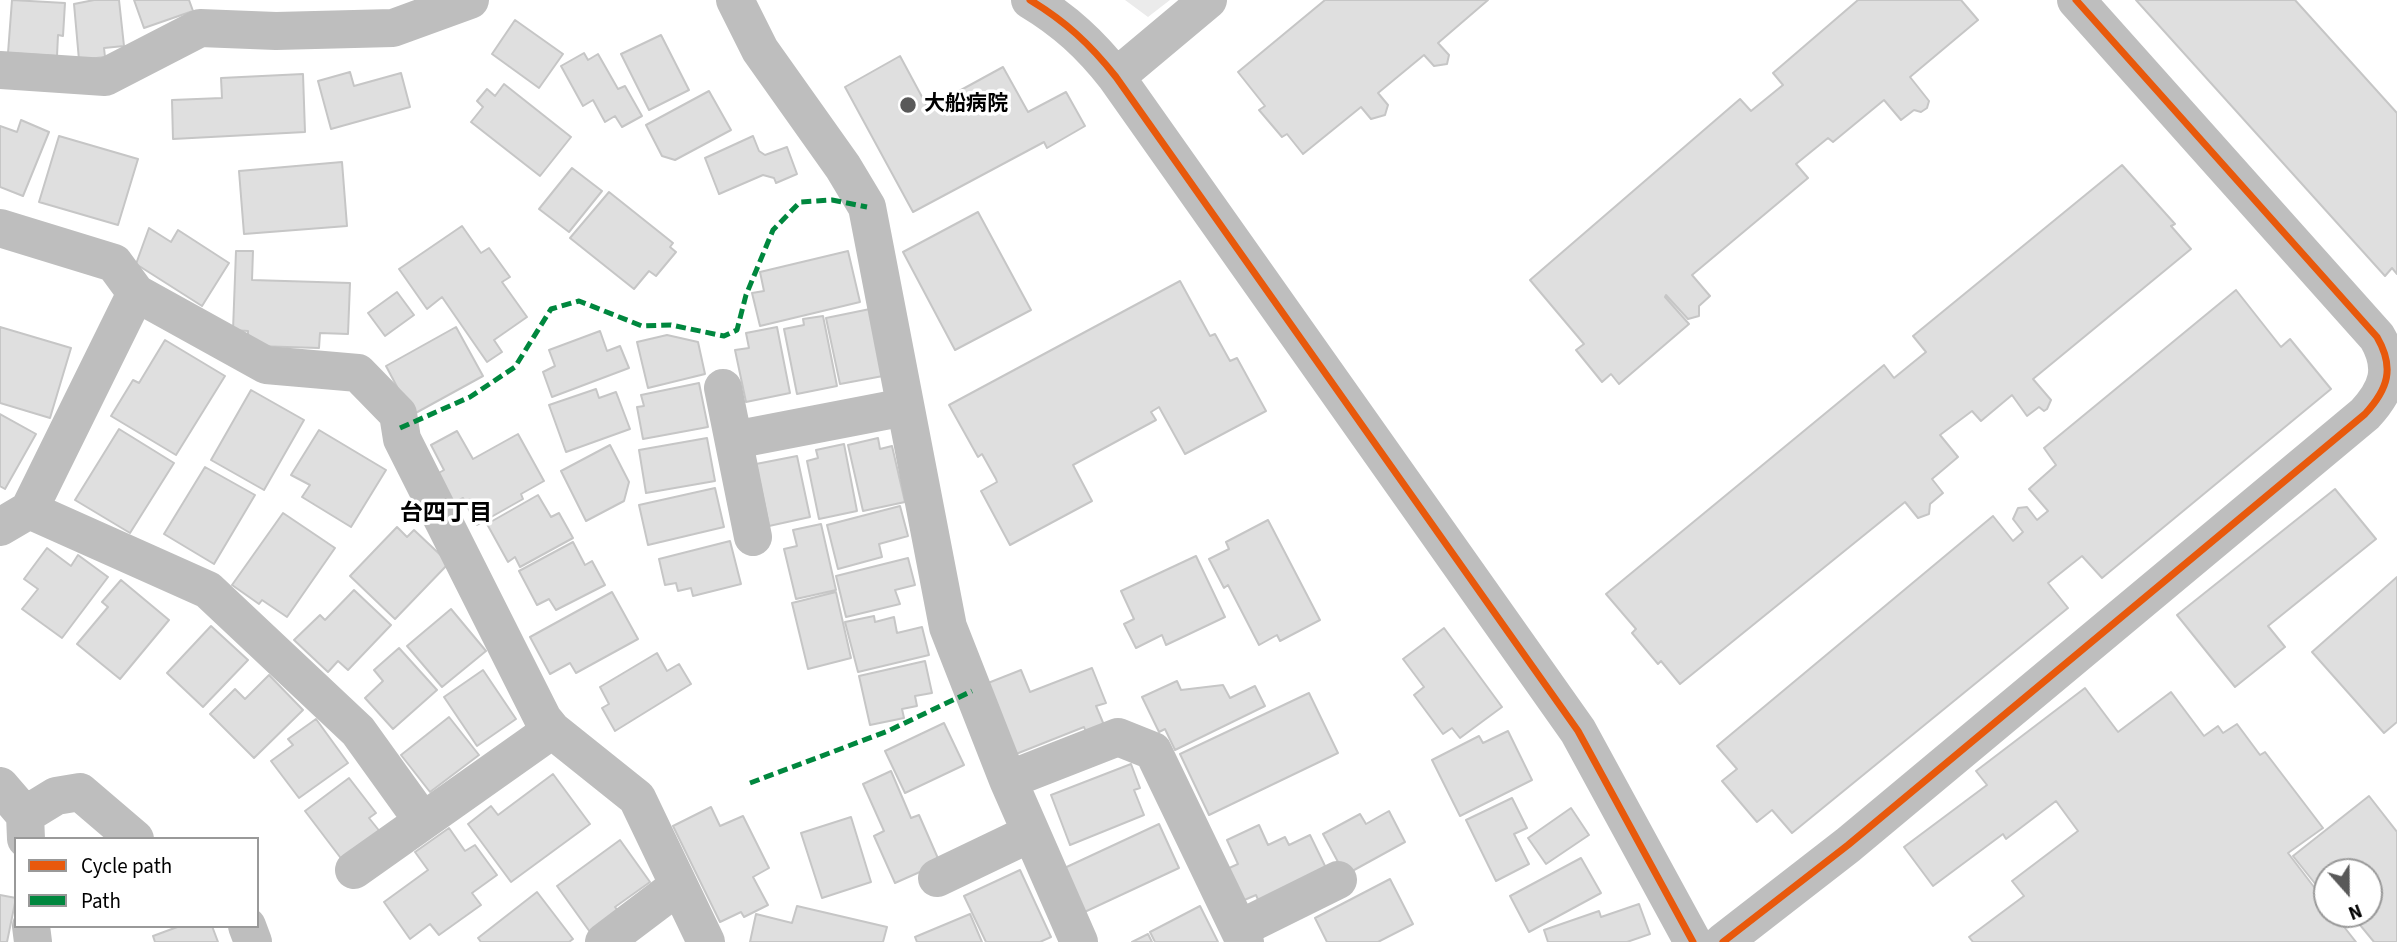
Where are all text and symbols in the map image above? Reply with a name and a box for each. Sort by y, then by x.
place label: 大船病院 [924,92,1008,118]
marker: 大船病院 [898,95,918,115]
district label: 台四丁目 [400,501,492,529]
legend [14,837,259,928]
text: Cycle path [81,851,172,881]
north arrow [2313,858,2383,928]
text: Path [81,886,121,916]
text: N [2344,896,2366,926]

